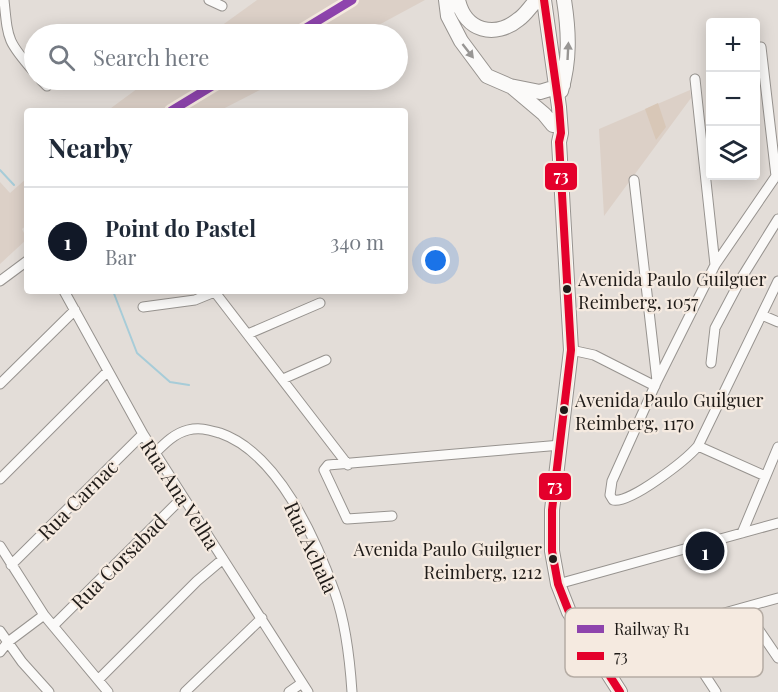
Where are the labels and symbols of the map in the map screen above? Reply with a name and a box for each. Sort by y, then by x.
one-way arrow [564,42,573,61]
one-way arrow [462,43,474,58]
line badge: 73 [544,162,578,191]
text: 73 [553,165,569,186]
your location [421,246,450,275]
place label: Avenida Paulo Guilguer Reimberg, 1057 [577,267,767,314]
marker: Avenida Paulo Guilguer Reimberg, 1057 [561,283,573,295]
place label: Avenida Paulo Guilguer Reimberg, 1170 [574,388,764,435]
marker: Avenida Paulo Guilguer Reimberg, 1170 [558,404,570,416]
street label: Rua Ana Velha [135,434,227,554]
street label: Rua Carnac [31,453,123,545]
line badge: 73 [538,472,572,501]
text: 73 [547,475,563,496]
street label: Rua Achala [279,497,345,597]
street label: Rua Corsabad [64,507,172,615]
pin: 1 [686,528,724,574]
place label: Avenida Paulo Guilguer Reimberg, 1212 [352,537,542,584]
marker: Avenida Paulo Guilguer Reimberg, 1212 [547,553,559,565]
legend [565,608,763,677]
text: Railway R1 [614,618,690,639]
text: 73 [614,645,628,666]

